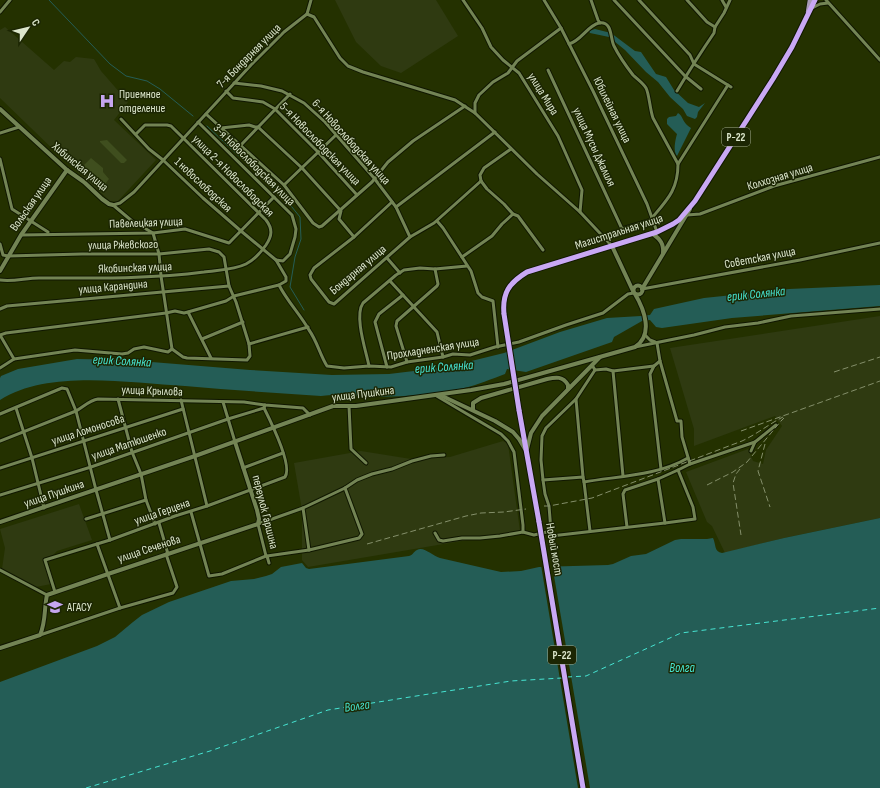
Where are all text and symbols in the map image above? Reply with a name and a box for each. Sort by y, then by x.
north arrow [8,8,48,48]
text: С [29,17,43,29]
street label: 7-я Бондарная улица [214,20,285,91]
street label: улица Мира [524,70,562,118]
street label: Юбилейная улица [590,74,635,146]
place label: Приемное отделение [119,87,166,116]
hospital icon: Приемное отделение [98,92,116,110]
street label: 6-я Новослободская улица [309,96,394,188]
street label: 5-я Новослободская улица [276,99,364,189]
street label: улица Мусы Джалиля [569,105,619,189]
street label: 3-я Новослободская улица [210,121,298,209]
road number: Р-22 [722,128,750,146]
street label: улица 2-я Новослободская [189,132,277,220]
street label: Хибинская улица [48,138,112,195]
street label: 1 новослободская [171,154,235,216]
street label: Колхозная улица [745,160,815,194]
street label: Вольская улица [7,174,55,234]
street label: Магистральная улица [573,211,665,253]
street label: Павелецкая улица [109,214,184,232]
street label: улица Ржевского [88,237,158,253]
street label: Бондарная улица [327,242,390,298]
street label: Советская улица [723,244,797,272]
street label: Якобинская улица [98,259,173,277]
street label: улица Карандина [78,276,149,298]
water label: ерик Солянка [726,283,787,305]
street label: Прохладненская улица [386,334,481,364]
water label: ерик Солянка [92,351,152,371]
water label: ерик Солянка [414,357,475,377]
street label: улица Крылова [121,382,183,400]
street label: улица Пушкина [331,383,395,405]
street label: улица Ломоносова [50,411,127,449]
street label: улица Матюшенко [90,424,168,464]
street label: переулок Гаршина [249,474,281,551]
street label: улица Пушкина [22,477,86,511]
street label: улица Герцена [132,495,192,529]
street label: Новый мост [542,522,566,577]
street label: улица Сеченова [116,532,183,566]
school or university icon: АГАСУ [46,598,64,616]
place label: АГАСУ [66,600,92,615]
road number: Р-22 [548,646,576,664]
water label: Волга [669,660,695,676]
water label: Волга [343,696,371,716]

